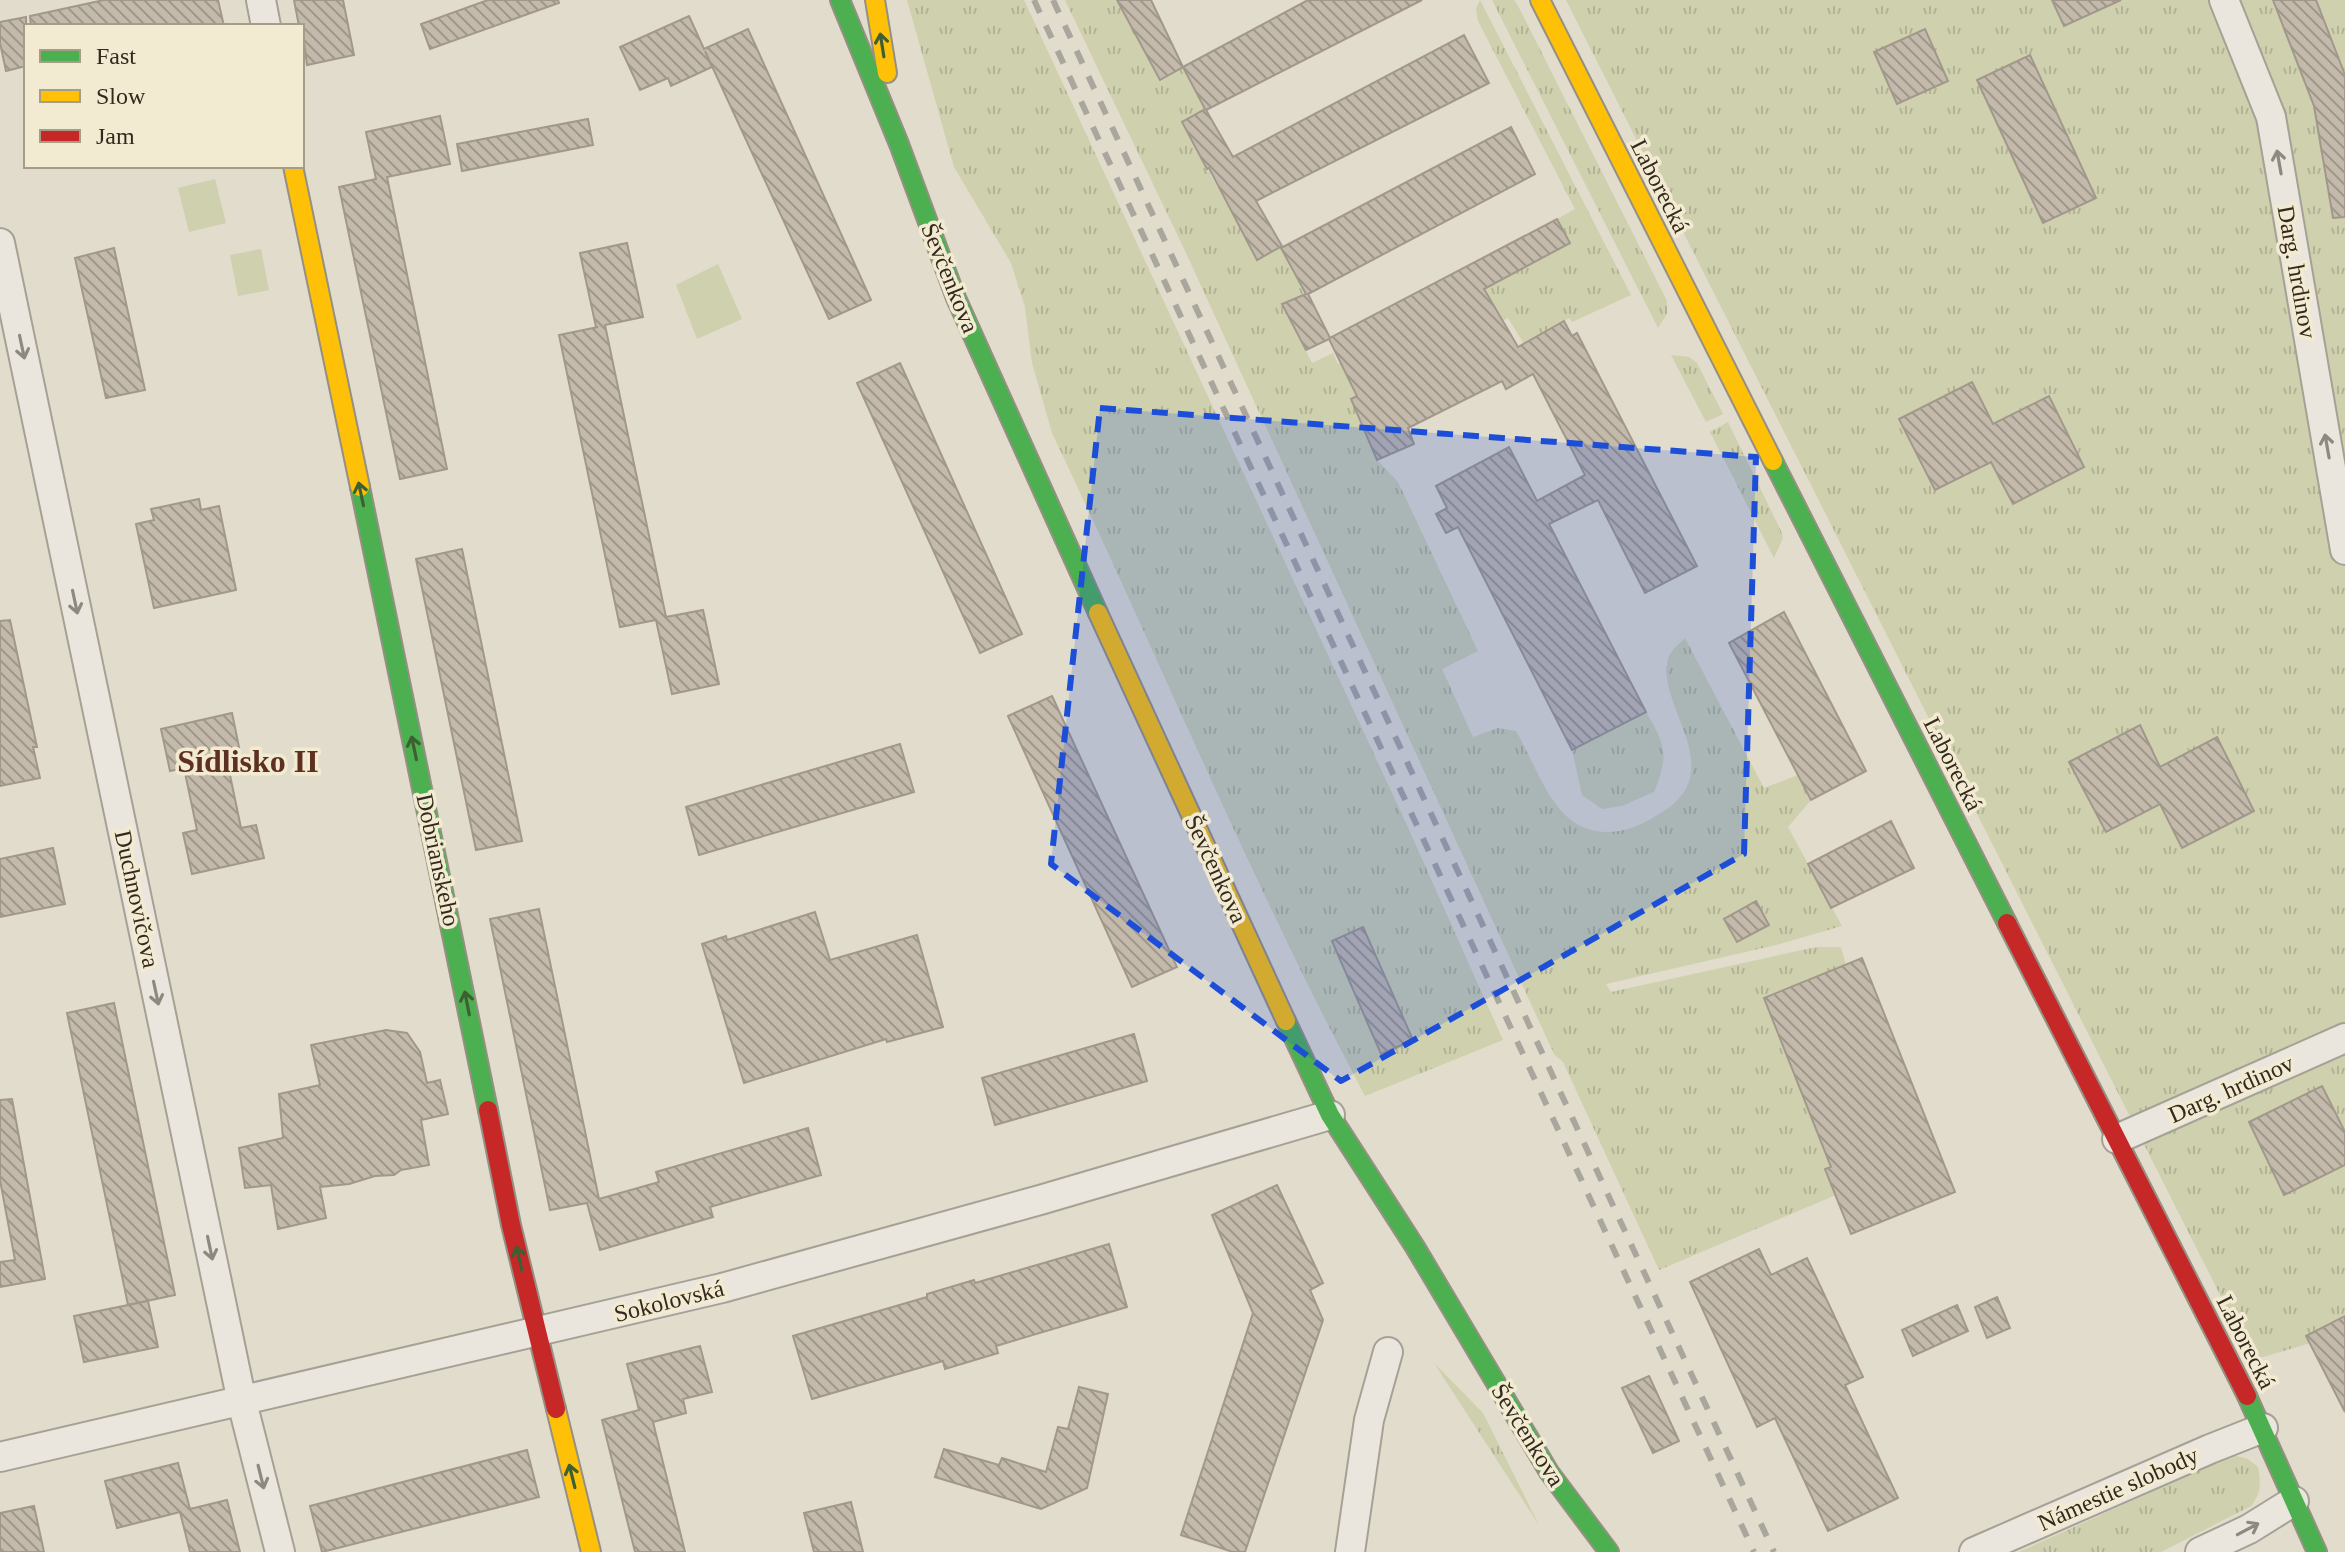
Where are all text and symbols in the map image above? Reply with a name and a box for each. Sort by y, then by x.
legend [24,24,304,168]
one-way arrow [874,32,889,58]
text: Fast [96,43,136,69]
text: Slow [96,83,146,109]
text: Jam [96,123,135,149]
street label: Laborecká [1625,135,1695,237]
one-way arrow [2270,150,2285,175]
street label: Darg. hrdinov [2273,204,2321,340]
street label: Ševčenkova [916,219,984,337]
one-way arrow [15,334,30,359]
one-way arrow [2319,434,2334,459]
one-way arrow [353,482,368,507]
one-way arrow [68,588,83,614]
street label: Laborecká [1918,713,1988,815]
one-way arrow [406,736,421,762]
district label: Sídlisko II [177,743,319,779]
street label: Dobrianskeho [411,791,465,929]
street label: Ševčenkova [1180,811,1252,927]
street label: Duchnovičova [110,828,164,970]
one-way arrow [149,980,164,1006]
one-way arrow [459,991,474,1016]
street label: Darg. hrdinov [2164,1050,2298,1128]
one-way arrow [203,1234,218,1260]
one-way arrow [511,1245,526,1271]
street label: Sokolovská [612,1275,727,1327]
street label: Laborecká [2211,1291,2281,1393]
street label: Ševčenkova [1486,1379,1570,1491]
street label: Námestie slobody [2034,1442,2202,1536]
one-way arrow [255,1464,270,1489]
one-way arrow [564,1464,579,1490]
one-way arrow [2236,1520,2260,1536]

